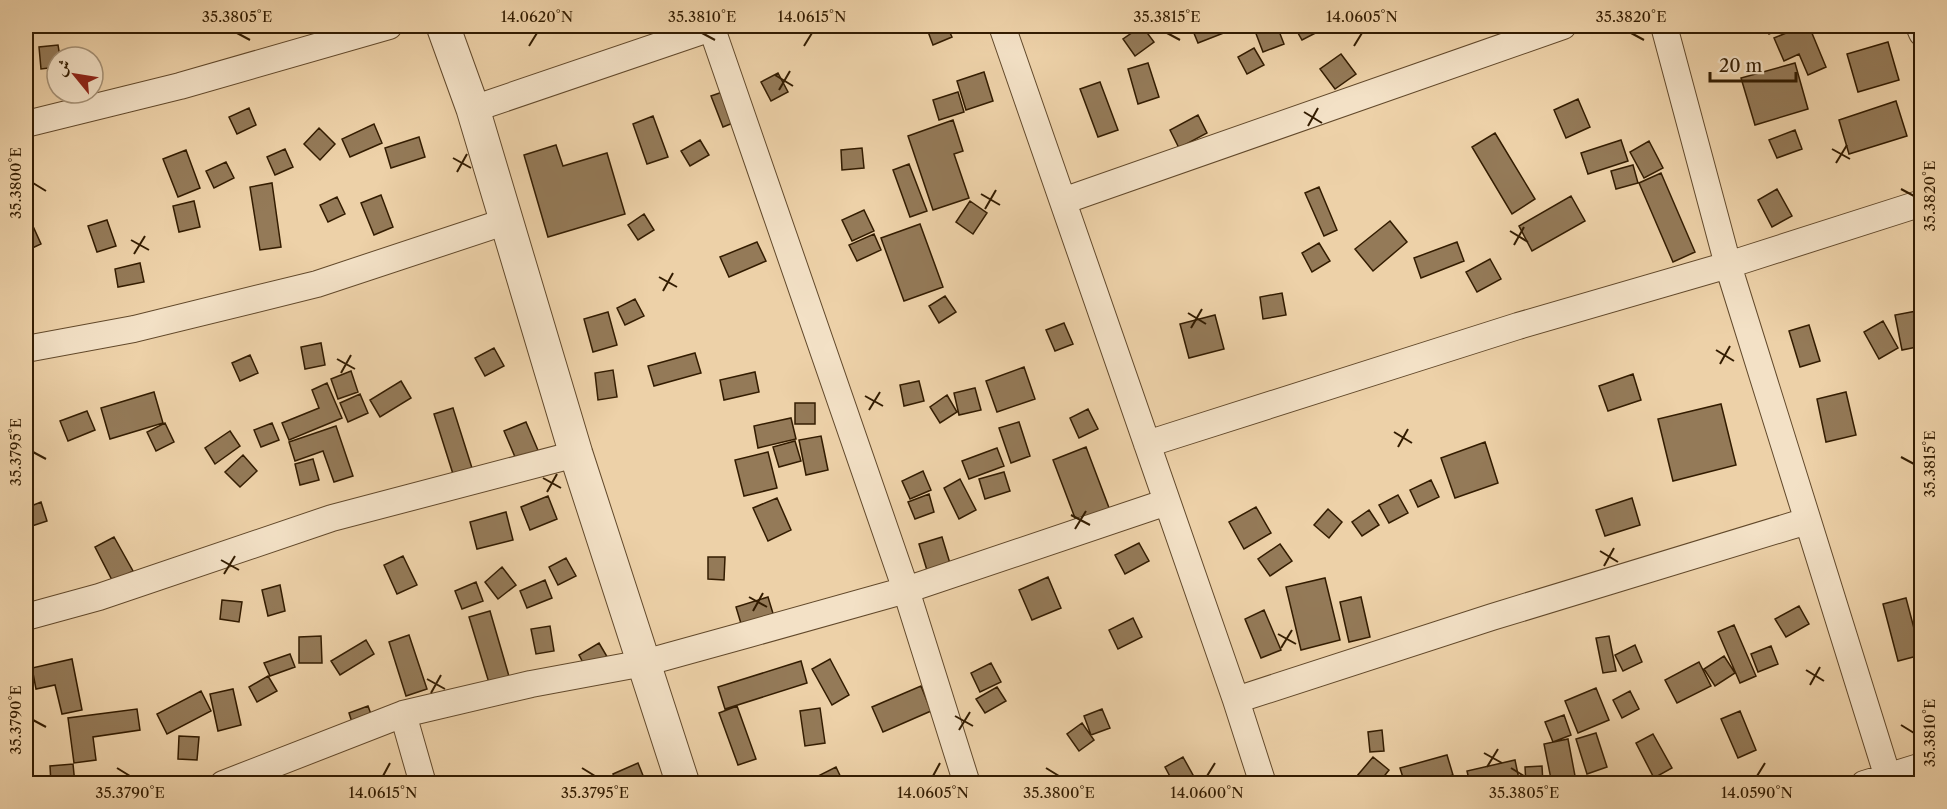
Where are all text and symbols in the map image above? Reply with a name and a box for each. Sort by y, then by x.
text: 35.3805°E [202,7,272,26]
text: 14.0620°N [501,7,573,26]
text: 35.3810°E [668,7,736,26]
text: 14.0615°N [778,7,846,26]
text: 35.3815°E [1133,7,1201,26]
text: 14.0605°N [1326,7,1398,26]
text: 35.3820°E [1596,7,1666,26]
north arrow [45,45,105,105]
scale bar [1710,45,1796,83]
text: 20 m [1719,55,1763,77]
text: ش [49,56,75,79]
text: 35.3800°E [6,147,25,219]
text: 35.3820°E [1920,161,1939,231]
text: 35.3795°E [6,418,25,486]
text: 35.3815°E [1920,430,1939,498]
text: 35.3790°E [6,685,25,755]
text: 35.3810°E [1920,699,1939,767]
text: 35.3790°E [95,783,165,802]
text: 14.0615°N [349,783,417,802]
text: 35.3795°E [561,783,629,802]
text: 14.0605°N [897,783,969,802]
text: 35.3800°E [1023,783,1095,802]
text: 14.0600°N [1170,783,1244,802]
text: 35.3805°E [1489,783,1559,802]
text: 14.0590°N [1721,783,1793,802]

